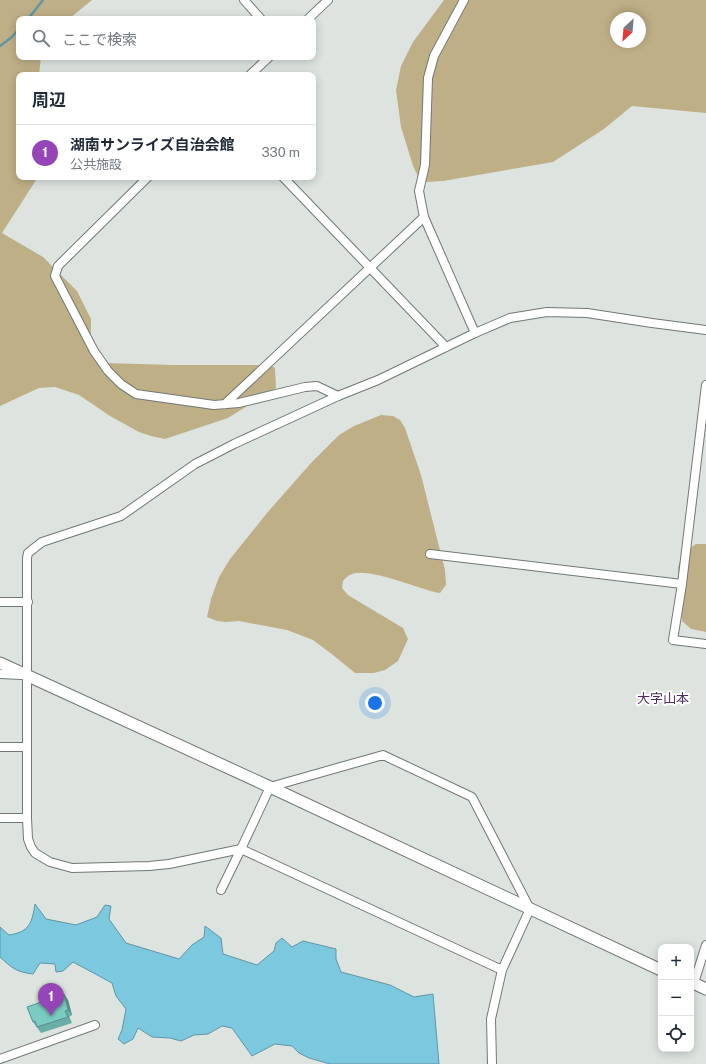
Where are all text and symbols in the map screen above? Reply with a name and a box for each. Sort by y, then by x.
north arrow [610,12,646,48]
search box [16,16,316,60]
icon: search [30,27,52,49]
text: ここで検索 [62,31,137,48]
text: 周辺 [32,90,66,110]
text: 湖南サンライズ自治会館 [70,136,235,153]
text: 1 [42,145,48,160]
text: 330 m [261,145,300,160]
text: 公共施設 [70,157,122,172]
district label: 大字山本 [637,691,689,706]
your location [365,693,385,713]
map controls [658,944,694,1052]
button: + [658,944,694,980]
button: − [658,980,694,1016]
pin: 1 [38,983,64,1016]
button: locate [658,1016,694,1052]

